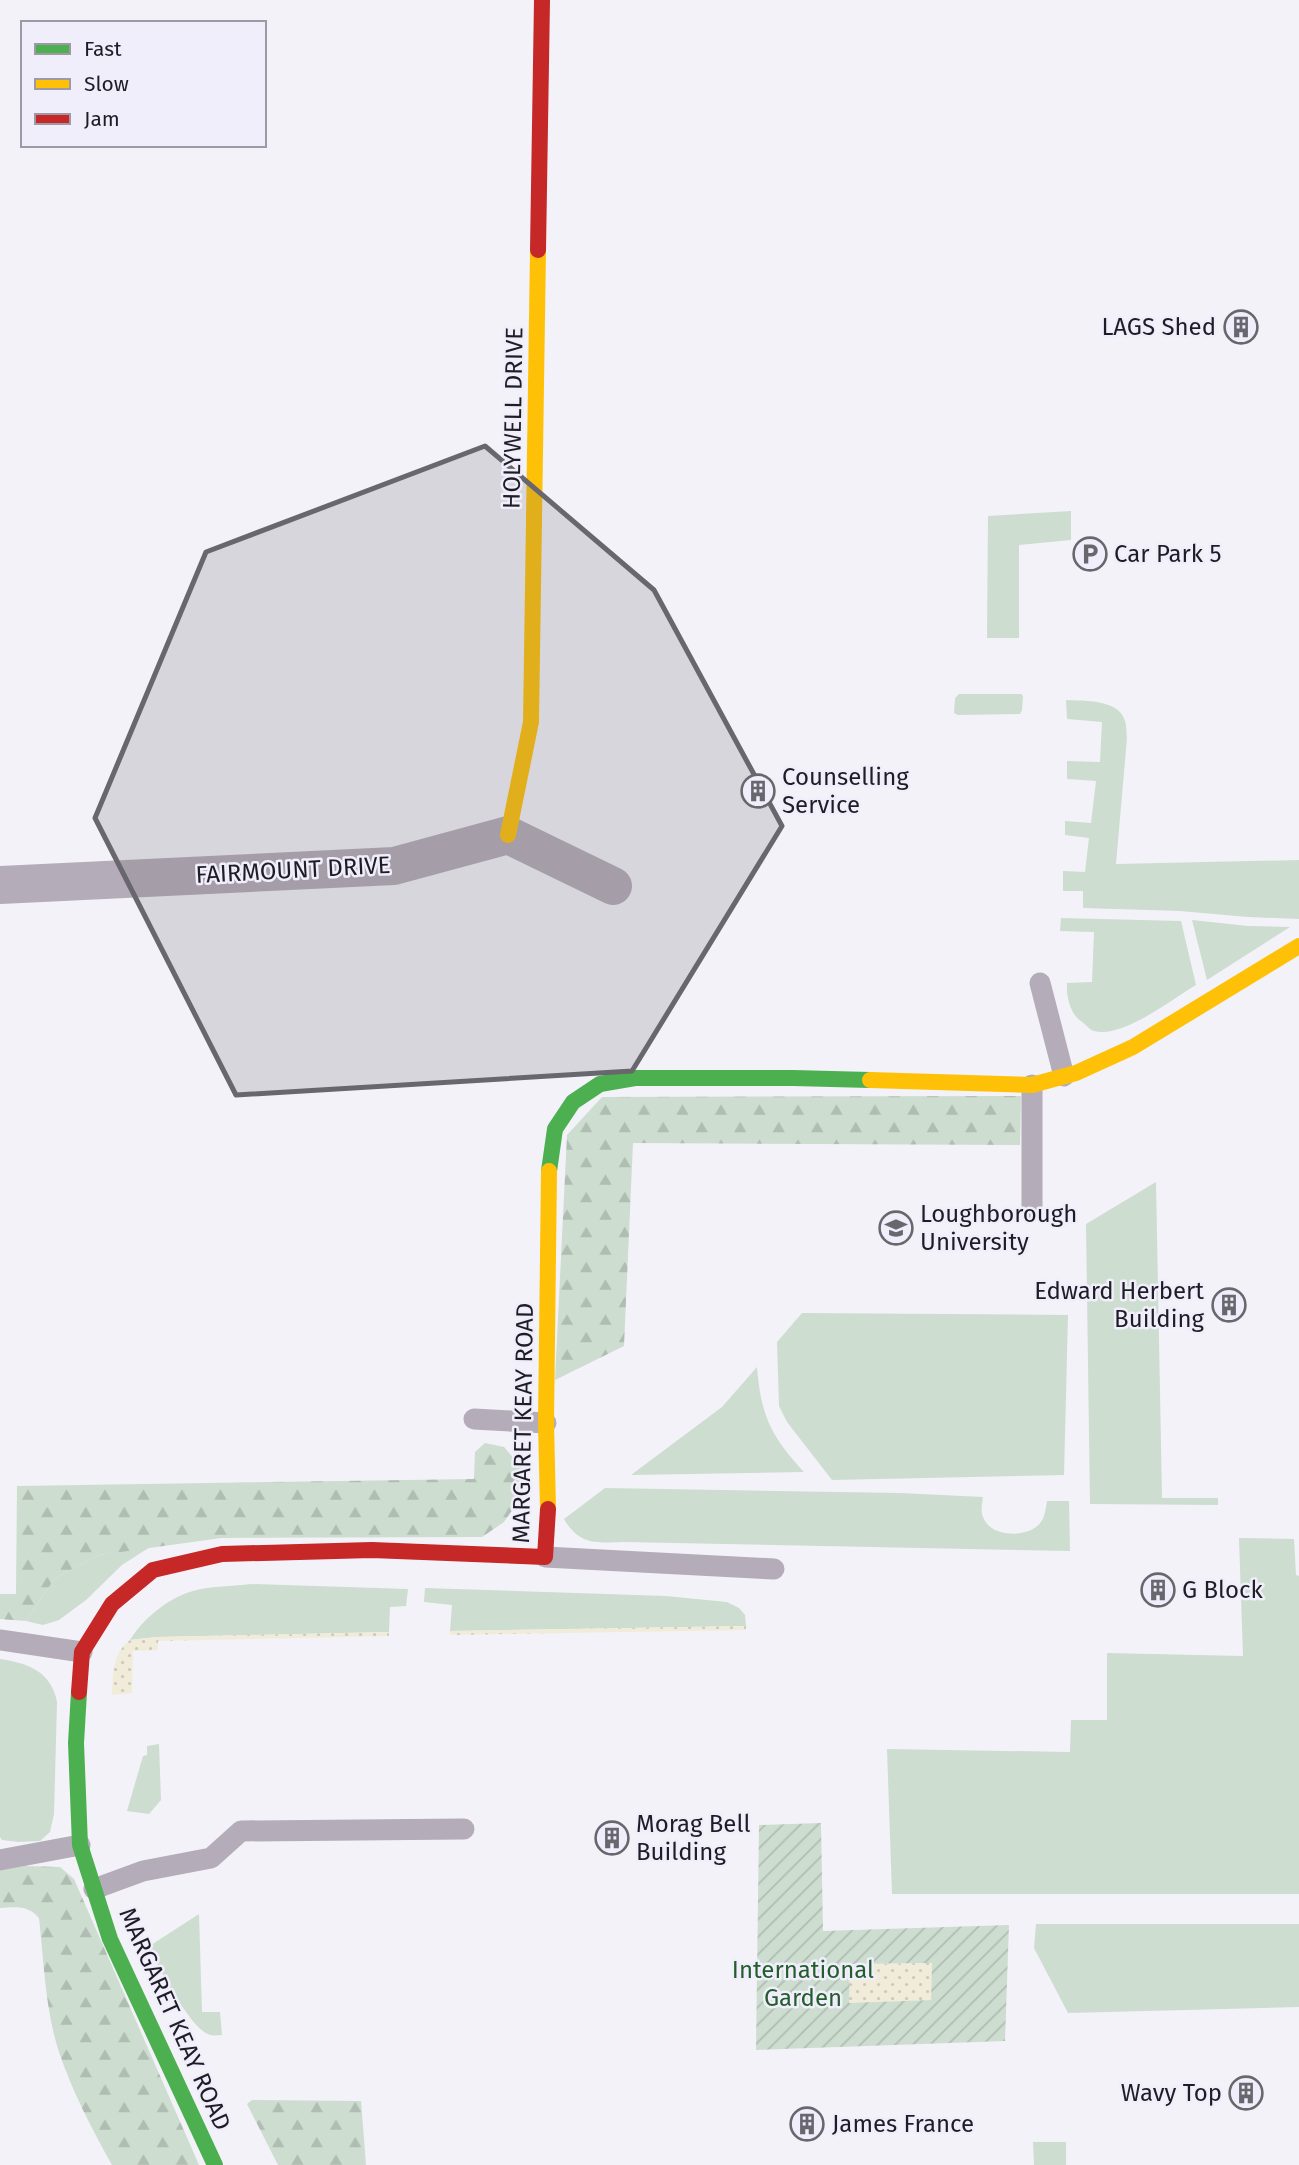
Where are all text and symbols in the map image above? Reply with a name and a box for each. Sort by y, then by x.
legend [21,21,266,147]
text: Fast [84,36,122,62]
text: Slow [84,71,129,97]
text: Jam [84,106,120,132]
building icon: LAGS Shed [1222,308,1260,346]
place label: LAGS Shed [1101,313,1216,341]
street label: HOLYWELL DRIVE [497,327,529,509]
parking icon: Car Park 5 [1071,535,1109,573]
place label: Car Park 5 [1114,540,1222,568]
place label: Counselling Service [782,763,909,819]
building icon: Counselling Service [739,772,777,810]
street label: FAIRMOUNT DRIVE [195,851,391,889]
place label: Loughborough University [920,1200,1077,1256]
school or university icon: Loughborough University [877,1209,915,1247]
place label: Edward Herbert Building [1034,1277,1205,1333]
building icon: Edward Herbert Building [1210,1286,1248,1324]
street label: MARGARET KEAY ROAD [507,1302,539,1544]
building icon: G Block [1139,1571,1177,1609]
place label: G Block [1182,1576,1263,1604]
place label: Morag Bell Building [636,1810,751,1866]
building icon: Morag Bell Building [593,1819,631,1857]
street label: MARGARET KEAY ROAD [113,1903,237,2135]
park label: International Garden [732,1956,874,2012]
building icon: Wavy Top [1227,2074,1265,2112]
place label: Wavy Top [1121,2079,1222,2107]
building icon: James France [788,2105,826,2143]
place label: James France [832,2110,974,2138]

